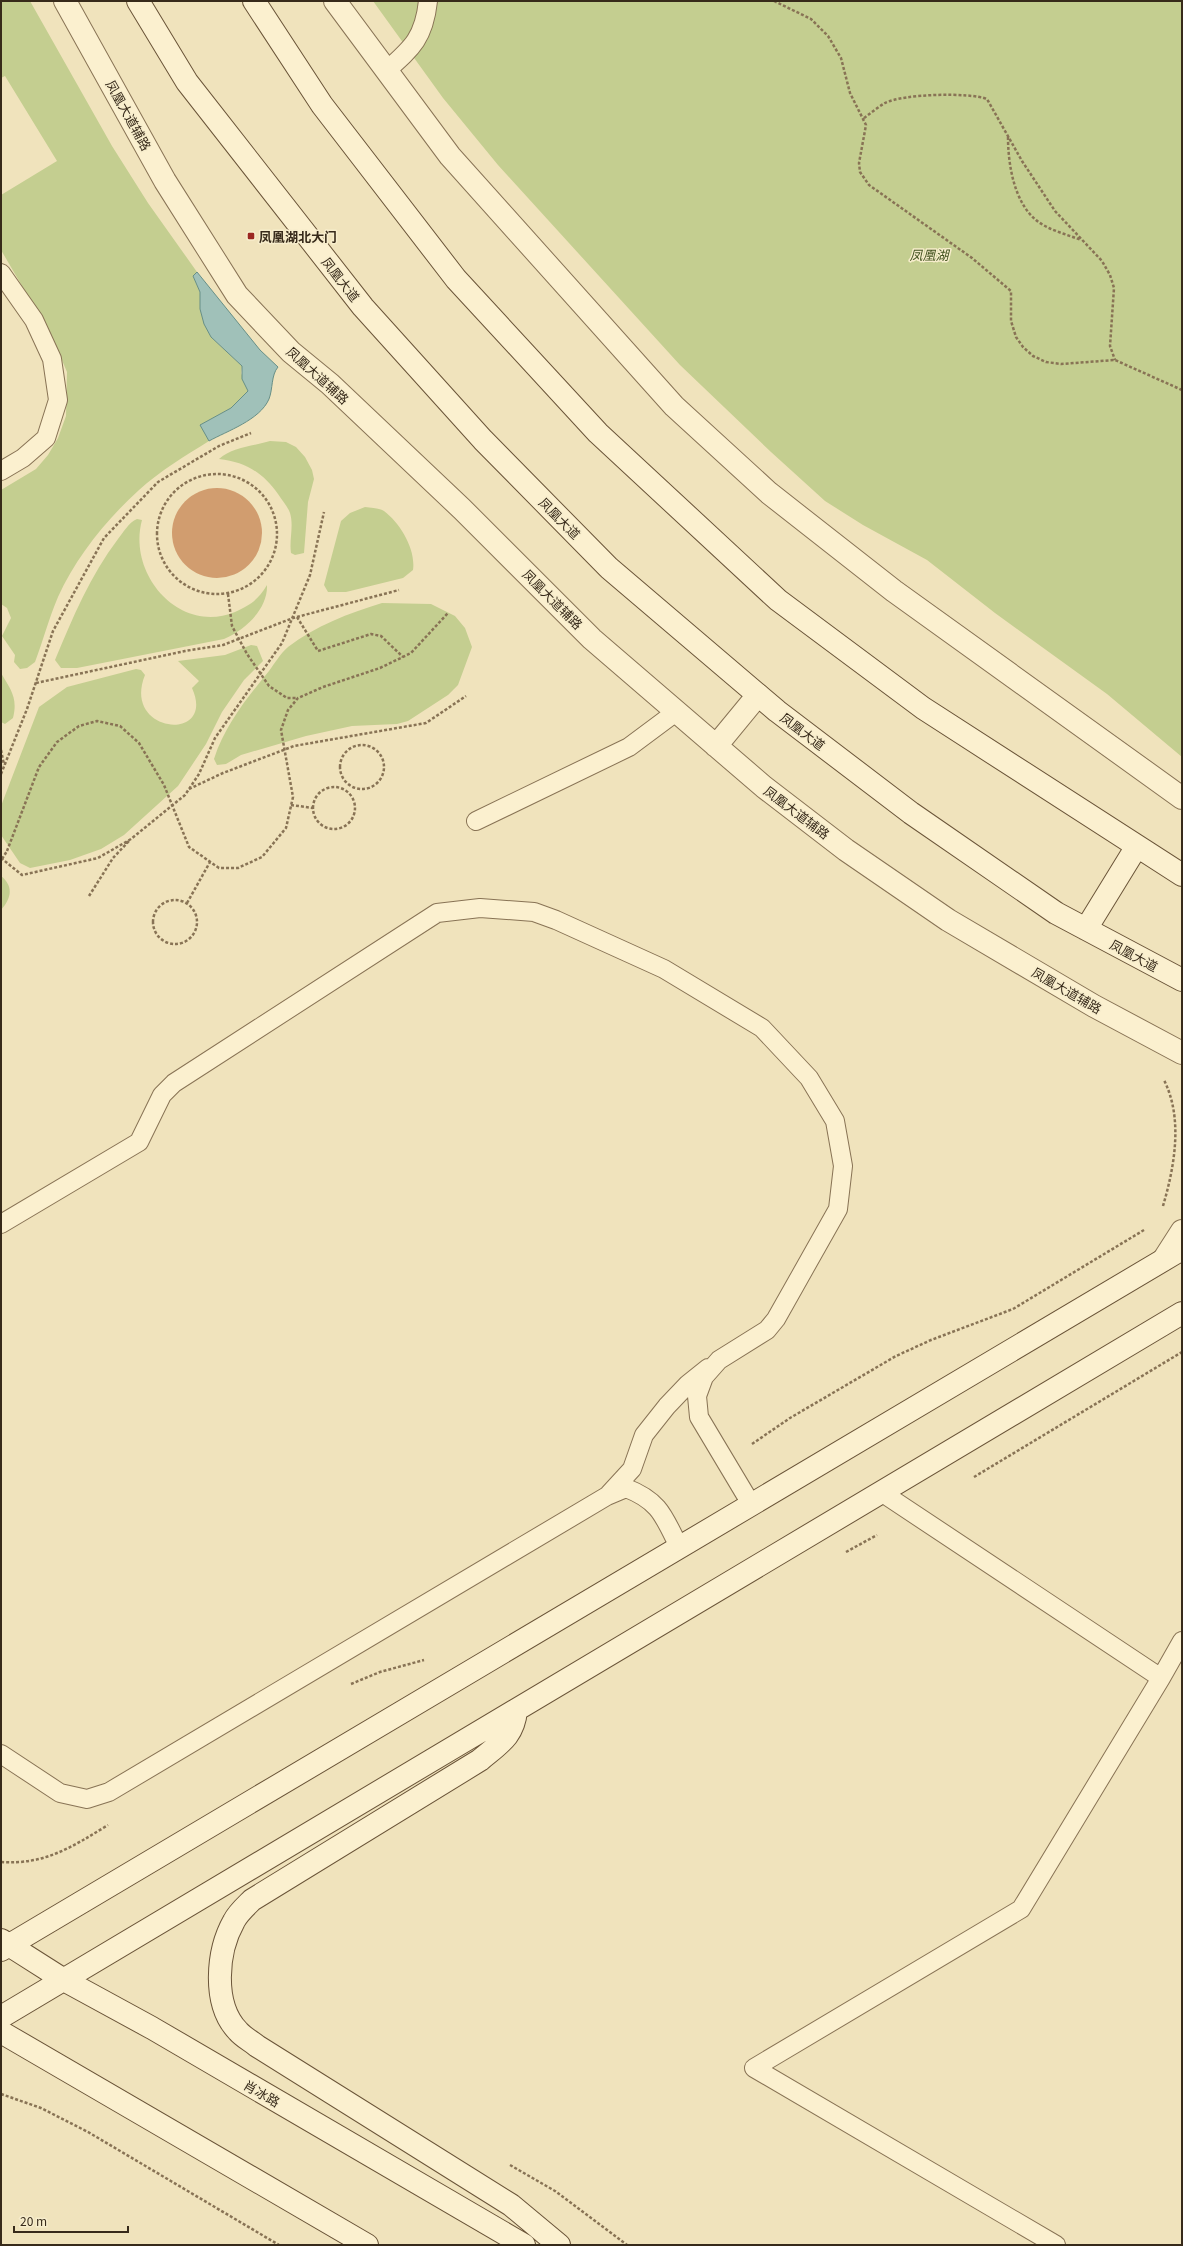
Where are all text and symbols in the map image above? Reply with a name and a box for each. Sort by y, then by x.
street label: 凤凰大道辅路 [102,76,156,154]
place label: 凤凰湖北大门 [259,227,337,246]
marker: 凤凰湖北大门 [246,231,256,241]
park label: 凤凰湖 [909,245,950,264]
street label: 凤凰大道 [318,253,364,305]
street label: 凤凰大道辅路 [283,342,353,408]
street label: 凤凰大道 [535,493,585,543]
street label: 凤凰大道辅路 [519,565,587,633]
street label: 凤凰大道 [777,708,829,754]
street label: 凤凰大道辅路 [760,781,834,843]
street label: 凤凰大道 [1107,934,1161,976]
street label: 凤凰大道辅路 [1028,962,1106,1018]
street label: 肖冰路 [240,2075,284,2111]
scale bar [14,2208,128,2234]
text: 20 m [20,2212,47,2229]

